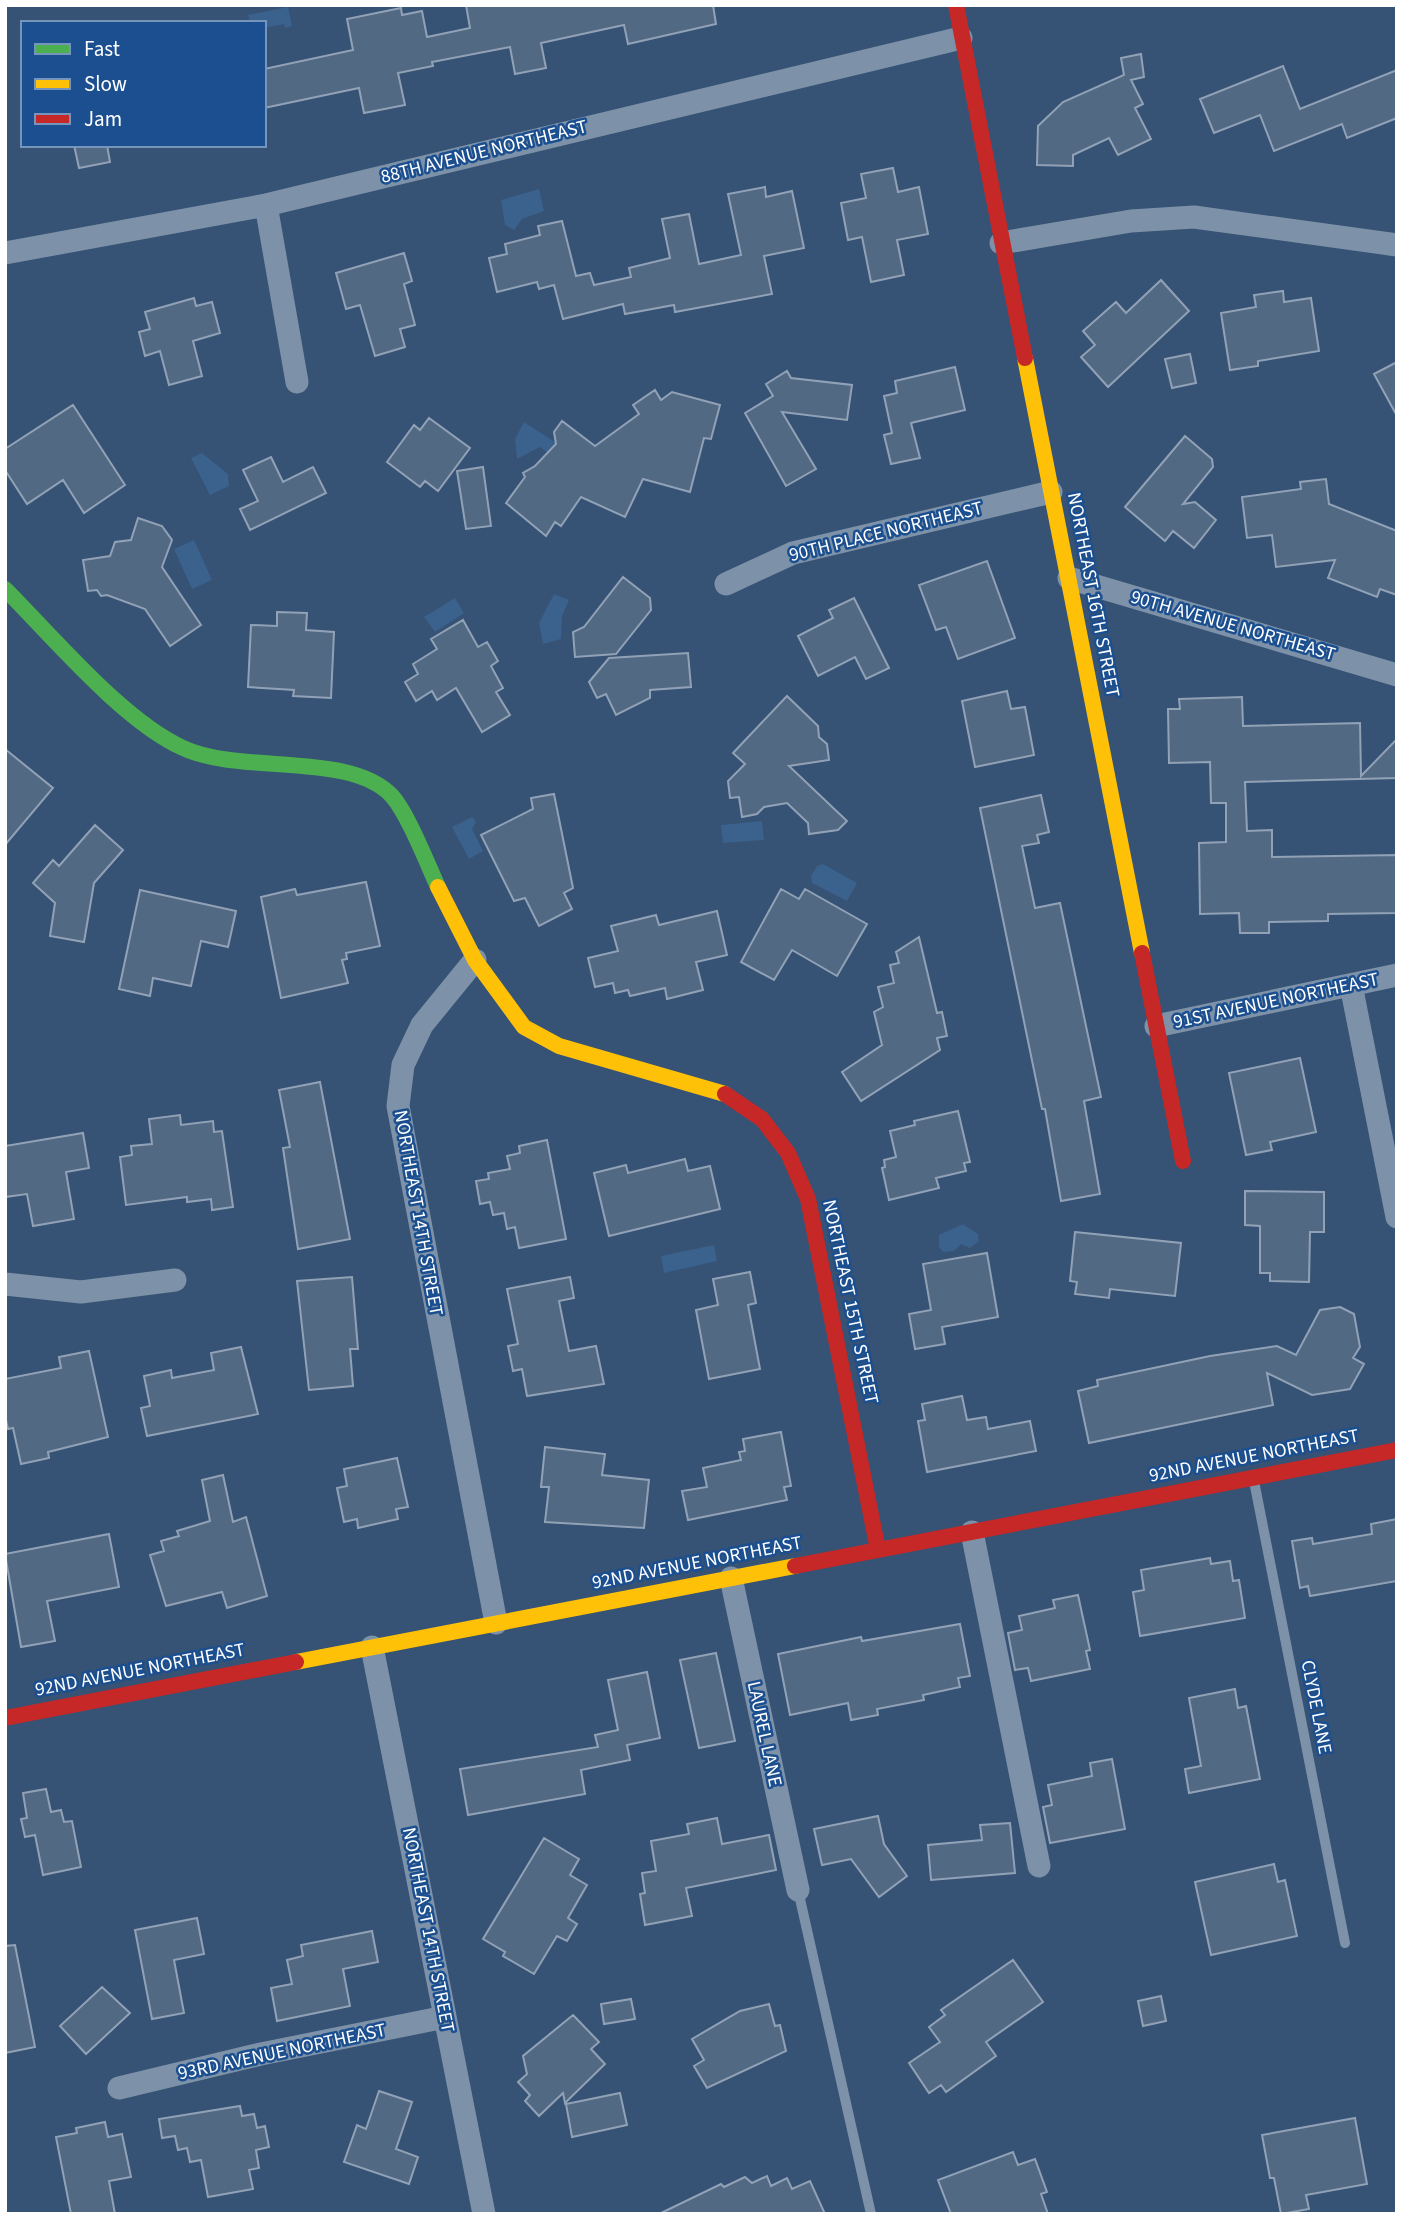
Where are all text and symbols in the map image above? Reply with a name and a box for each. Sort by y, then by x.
legend [21,21,266,147]
text: Fast [84,34,120,64]
text: Slow [84,69,127,99]
text: Jam [84,104,122,134]
street label: 88TH AVENUE NORTHEAST [378,113,590,191]
street label: NORTHEAST 16TH STREET [1060,490,1126,700]
street label: 90TH PLACE NORTHEAST [786,495,986,569]
street label: 90TH AVENUE NORTHEAST [1127,584,1339,668]
street label: 91ST AVENUE NORTHEAST [1171,966,1381,1036]
street label: NORTHEAST 14TH STREET [387,1108,449,1318]
street label: NORTHEAST 15TH STREET [815,1197,885,1407]
street label: 92ND AVENUE NORTHEAST [1147,1422,1361,1490]
street label: 92ND AVENUE NORTHEAST [590,1529,804,1597]
street label: 92ND AVENUE NORTHEAST [33,1636,247,1704]
street label: CLYDE LANE [1294,1658,1338,1756]
street label: LAUREL LANE [740,1679,788,1789]
street label: NORTHEAST 14TH STREET [395,1825,461,2035]
street label: 93RD AVENUE NORTHEAST [176,2017,388,2087]

